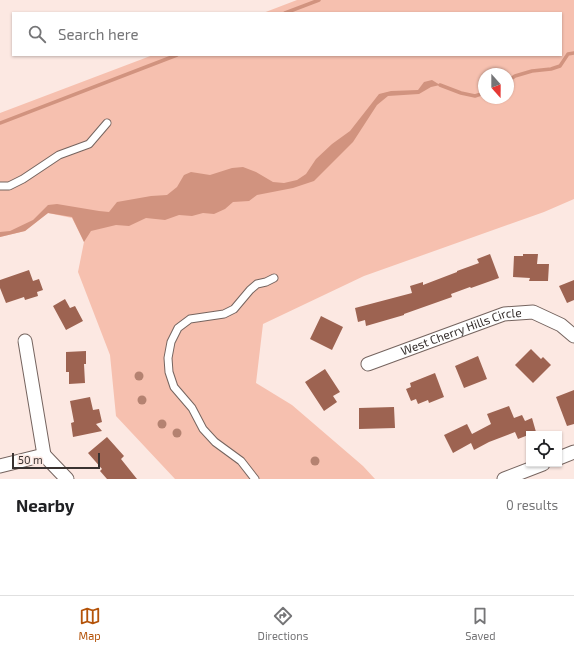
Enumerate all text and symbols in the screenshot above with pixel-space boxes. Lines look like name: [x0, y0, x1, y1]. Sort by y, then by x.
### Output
search box: [12, 12, 562, 56]
icon: search: [26, 23, 48, 45]
text: Search here: [58, 25, 139, 43]
north arrow: [478, 68, 514, 104]
street label: West Cherry Hills Circle: [399, 305, 522, 357]
map controls: [526, 431, 562, 467]
button: locate: [526, 431, 562, 467]
scale bar: [12, 451, 100, 470]
text: 50 m: [18, 453, 43, 466]
text: Nearby: [16, 495, 74, 515]
text: 0 results: [506, 497, 558, 513]
tab: Map: [79, 605, 101, 642]
tab: Directions: [258, 605, 308, 642]
tab: Saved: [465, 605, 496, 642]

